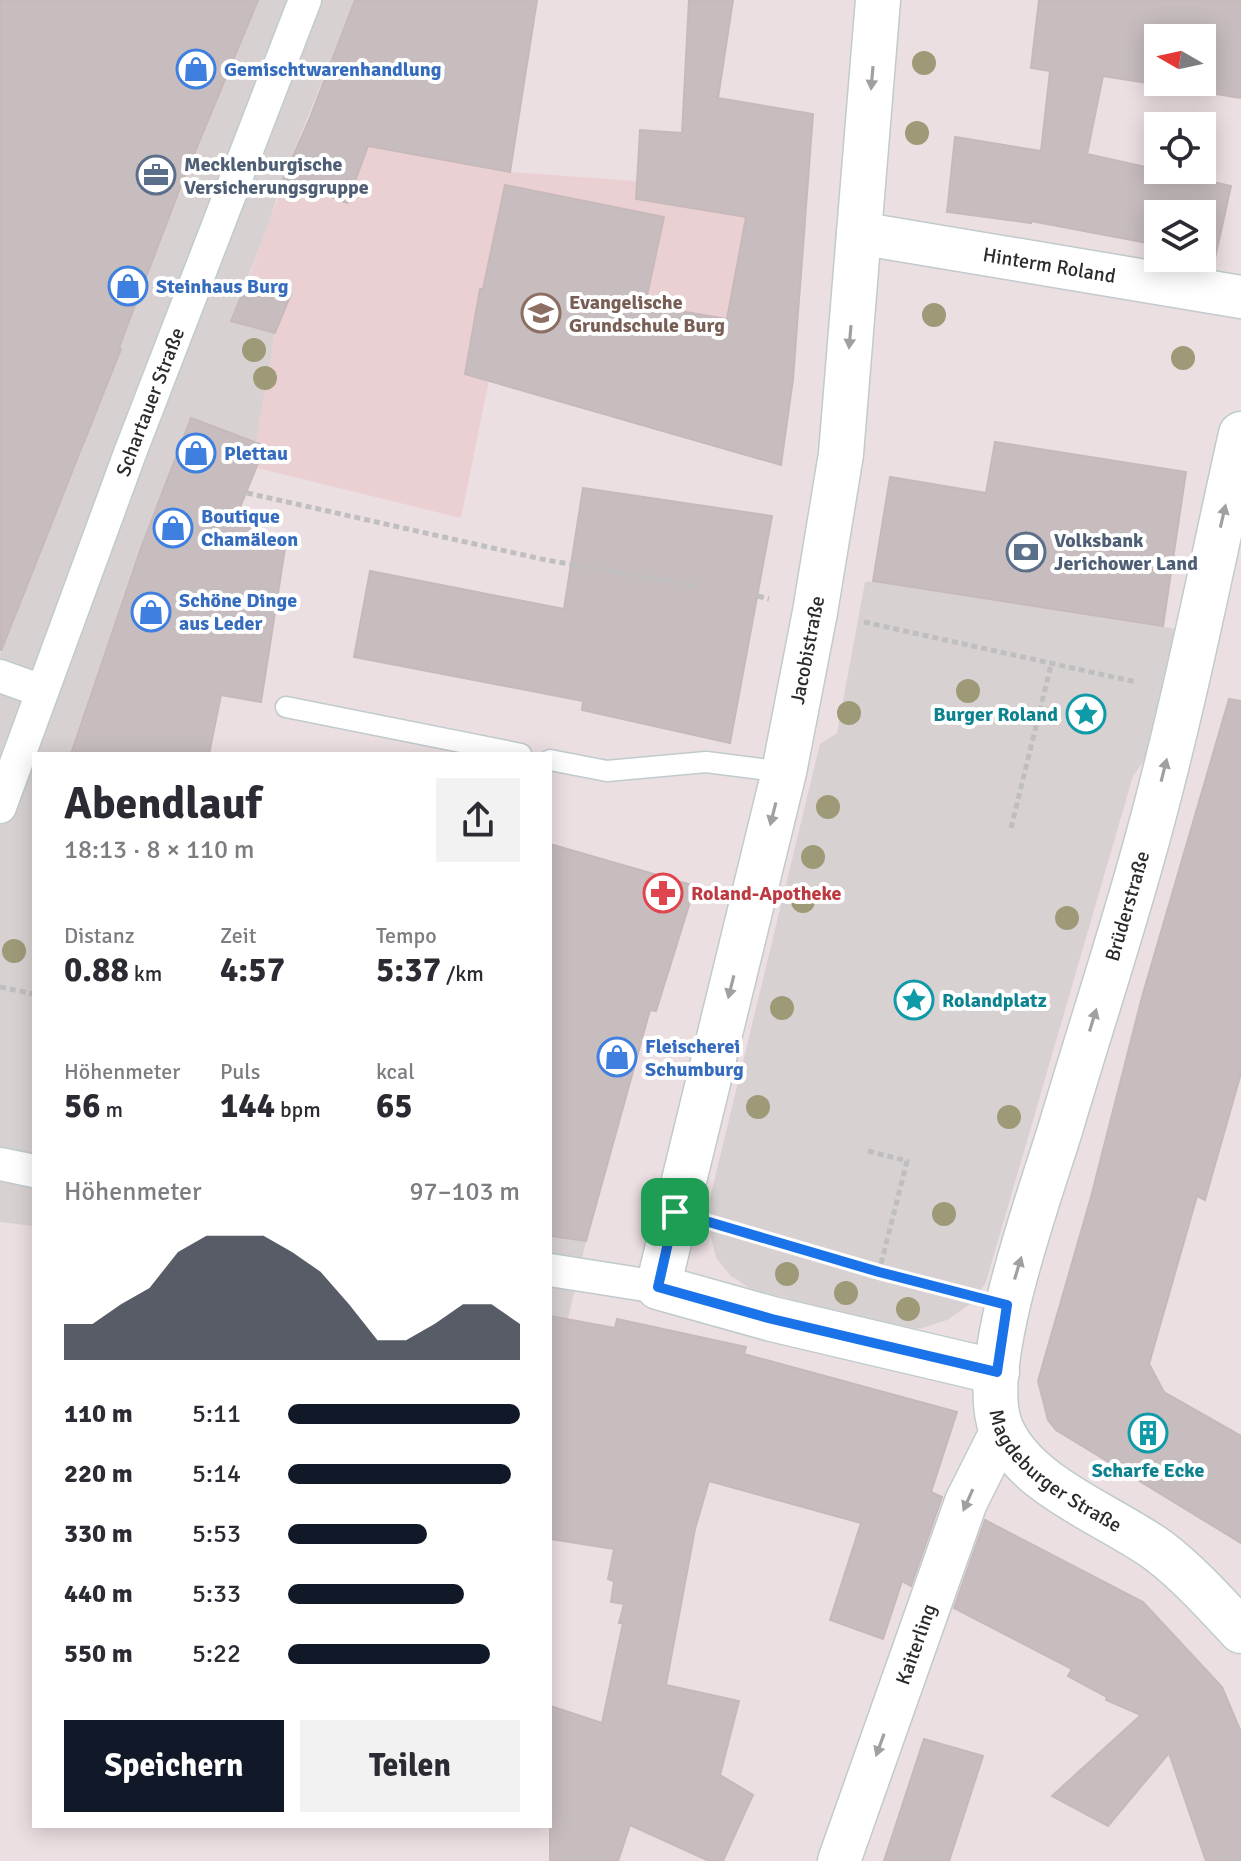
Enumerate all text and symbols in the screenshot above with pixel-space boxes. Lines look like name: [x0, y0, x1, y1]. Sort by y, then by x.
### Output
north arrow: [1144, 24, 1216, 96]
map controls: [1144, 24, 1216, 272]
shop icon: Gemischtwarenhandlung: [175, 48, 217, 90]
place label: Gemischtwarenhandlung: [224, 57, 442, 82]
one-way arrow: [865, 66, 878, 91]
button: locate: [1144, 112, 1216, 184]
place label: Mecklenburgische Versicherungsgruppe: [184, 152, 369, 200]
office icon: Mecklenburgische Versicherungsgruppe: [135, 154, 177, 196]
button: layers: [1144, 200, 1216, 272]
street label: Hinterm Roland: [981, 242, 1117, 289]
shop icon: Steinhaus Burg: [107, 265, 149, 307]
place label: Steinhaus Burg: [156, 274, 289, 299]
place label: Evangelische Grundschule Burg: [569, 290, 725, 338]
school or university icon: Evangelische Grundschule Burg: [520, 292, 562, 334]
street label: Schartauer Straße: [111, 324, 190, 480]
one-way arrow: [843, 325, 856, 350]
shop icon: Plettau: [175, 432, 217, 474]
place label: Plettau: [224, 441, 288, 466]
place label: Boutique Chamäleon: [201, 504, 298, 552]
one-way arrow: [1217, 504, 1230, 529]
shop icon: Boutique Chamäleon: [152, 507, 194, 549]
place label: Volksbank Jerichower Land: [1054, 528, 1198, 576]
bank icon: Volksbank Jerichower Land: [1005, 531, 1047, 573]
place label: Schöne Dinge aus Leder: [179, 588, 297, 636]
shop icon: Schöne Dinge aus Leder: [130, 591, 172, 633]
street label: Jacobistraße: [785, 594, 830, 706]
place icon: Burger Roland: [1065, 693, 1107, 735]
place label: Burger Roland: [933, 702, 1058, 727]
one-way arrow: [1159, 757, 1171, 782]
text: Abendlauf: [64, 777, 262, 831]
button: share: [436, 778, 520, 862]
one-way arrow: [767, 802, 779, 827]
text: 18:13 · 8 × 110 m: [64, 834, 255, 866]
street label: Brüderstraße: [1100, 848, 1155, 964]
pharmacy icon: Roland-Apotheke: [642, 872, 684, 914]
place label: Roland-Apotheke: [691, 881, 842, 906]
text: Distanz: [64, 922, 135, 949]
text: Zeit: [220, 922, 256, 949]
text: Tempo: [376, 922, 437, 949]
text: 0.88: [64, 949, 129, 991]
text: 4:57: [220, 949, 285, 991]
text: 5:37: [376, 949, 441, 991]
text: km: [129, 960, 162, 987]
text: /km: [441, 960, 484, 987]
one-way arrow: [724, 975, 736, 1000]
place icon: Rolandplatz: [893, 979, 935, 1021]
place label: Rolandplatz: [942, 988, 1047, 1013]
one-way arrow: [1087, 1007, 1100, 1031]
place label: Fleischerei Schumburg: [645, 1034, 744, 1082]
shop icon: Fleischerei Schumburg: [596, 1036, 638, 1078]
text: Höhenmeter: [64, 1058, 180, 1085]
text: Puls: [220, 1058, 260, 1085]
text: kcal: [376, 1058, 415, 1085]
text: 56: [64, 1085, 101, 1127]
text: 144: [220, 1085, 275, 1127]
text: 65: [376, 1085, 413, 1127]
text: m: [101, 1096, 123, 1123]
text: bpm: [275, 1096, 321, 1123]
text: Höhenmeter: [64, 1176, 202, 1208]
text: 97–103 m: [410, 1176, 520, 1208]
pin: [641, 1178, 709, 1246]
icon: arrive: [653, 1190, 697, 1234]
one-way arrow: [1012, 1256, 1025, 1280]
text: 110 m: [64, 1398, 133, 1430]
text: 5:11: [192, 1398, 241, 1430]
street label: Magdeburger Straße: [983, 1407, 1126, 1538]
building icon: Scharfe Ecke: [1127, 1412, 1169, 1454]
text: 220 m: [64, 1458, 133, 1490]
text: 5:14: [192, 1458, 241, 1490]
place label: Scharfe Ecke: [1092, 1458, 1204, 1483]
one-way arrow: [962, 1489, 975, 1512]
text: 330 m: [64, 1518, 133, 1550]
text: 5:53: [192, 1518, 241, 1550]
text: 440 m: [64, 1578, 133, 1610]
text: 5:33: [192, 1578, 241, 1610]
street label: Kaiterling: [890, 1600, 942, 1688]
text: 550 m: [64, 1638, 133, 1670]
text: 5:22: [192, 1638, 241, 1670]
button: Speichern: [64, 1720, 284, 1812]
button: Teilen: [300, 1720, 520, 1812]
one-way arrow: [874, 1733, 886, 1757]

